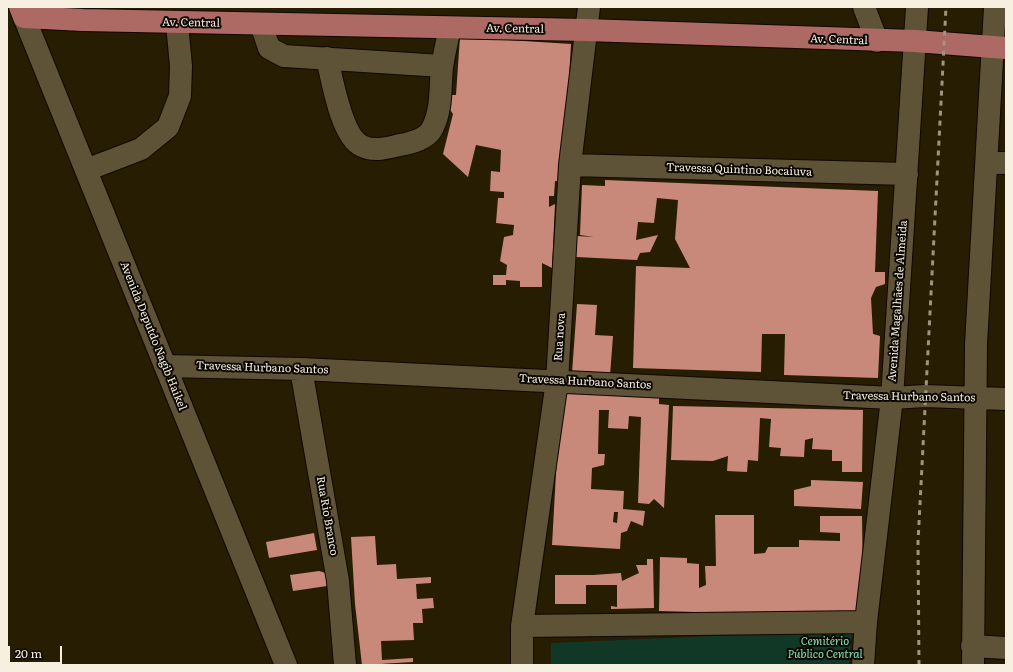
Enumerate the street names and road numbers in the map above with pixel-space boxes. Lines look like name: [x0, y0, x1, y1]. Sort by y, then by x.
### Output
street label: Av. Central: [162, 16, 220, 30]
street label: Av. Central: [486, 22, 544, 36]
street label: Av. Central: [810, 32, 868, 48]
street label: Travessa Quintino Bocaiuva: [666, 161, 812, 179]
street label: Avenida Magalhães de Almeida: [886, 220, 910, 382]
street label: Avenida Deputdo Nagib Haikel: [117, 260, 189, 412]
street label: Rua nova: [552, 312, 568, 362]
street label: Travessa Hurbano Santos: [196, 359, 328, 377]
street label: Travessa Hurbano Santos: [518, 372, 652, 392]
street label: Travessa Hurbano Santos: [843, 389, 975, 405]
street label: Rua Rio Branco: [314, 475, 340, 557]

